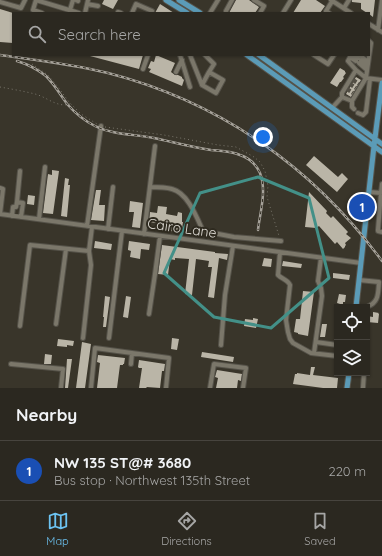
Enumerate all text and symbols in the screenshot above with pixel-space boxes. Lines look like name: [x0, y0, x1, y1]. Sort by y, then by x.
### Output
search box: [12, 12, 370, 56]
icon: search: [26, 23, 48, 45]
text: Search here: [58, 25, 141, 44]
your location: [253, 127, 273, 147]
pin: 1: [349, 192, 375, 222]
street label: Cairo Lane: [146, 214, 218, 242]
map controls: [334, 304, 370, 376]
button: locate: [334, 304, 370, 340]
button: layers: [334, 340, 370, 376]
text: Nearby: [16, 404, 77, 425]
text: NW 135 ST@# 3680: [54, 453, 191, 472]
text: 1: [26, 463, 32, 479]
text: 220 m: [328, 463, 366, 479]
text: Bus stop · Northwest 135th Street: [54, 472, 250, 488]
tab: Map: [46, 510, 69, 548]
tab: Directions: [161, 510, 212, 548]
tab: Saved: [304, 510, 336, 548]

